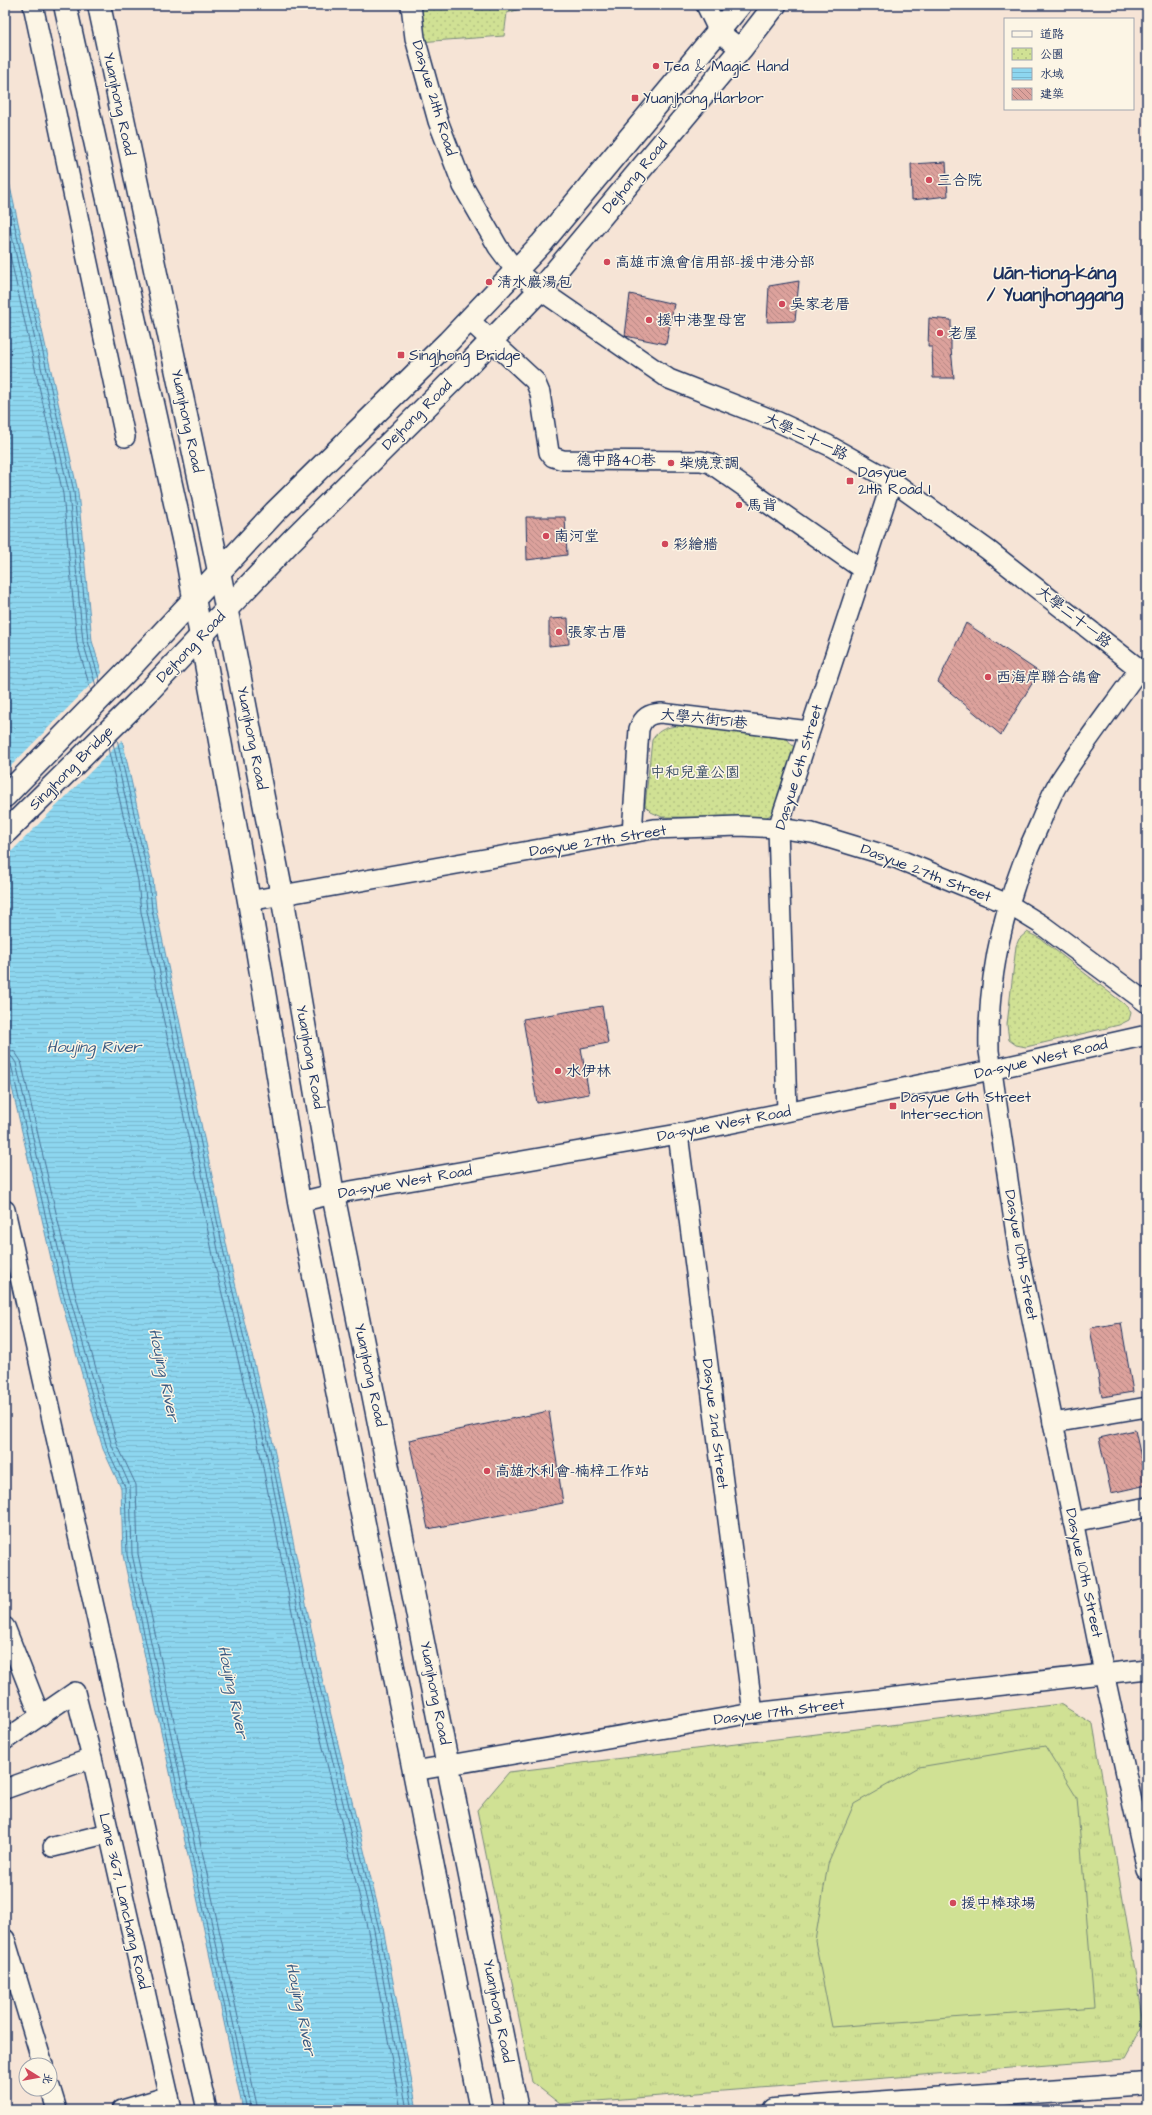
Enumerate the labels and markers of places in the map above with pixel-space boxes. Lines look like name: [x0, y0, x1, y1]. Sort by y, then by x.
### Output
place label: Tea & Magic Hand: [664, 56, 789, 78]
marker: Tea & Magic Hand: [651, 61, 661, 71]
place label: Yuanjhong Harbor: [643, 88, 764, 110]
marker: Yuanjhong Harbor: [630, 93, 640, 103]
place label: 三合院: [937, 170, 982, 191]
marker: 三合院: [924, 175, 934, 185]
place label: 高雄市漁會信用部-援中港分部: [615, 252, 815, 273]
marker: 高雄市漁會信用部-援中港分部: [602, 257, 612, 267]
place label: 清水巖湯包: [497, 272, 572, 293]
marker: 清水巖湯包: [484, 277, 494, 287]
place label: 吳家老厝: [790, 294, 850, 315]
marker: 吳家老厝: [777, 299, 787, 309]
place label: 援中港聖母宮: [657, 310, 747, 331]
marker: 援中港聖母宮: [644, 315, 654, 325]
place label: 老屋: [948, 323, 978, 344]
marker: 老屋: [935, 328, 945, 338]
place label: Singjhong Bridge: [409, 345, 521, 367]
marker: Singjhong Bridge: [396, 350, 406, 360]
place label: 柴燒烹調: [679, 453, 739, 474]
marker: 柴燒烹調: [666, 458, 676, 468]
place label: Dasyue 21th Road I: [858, 462, 931, 500]
marker: Dasyue 21th Road I: [845, 476, 855, 486]
place label: 馬背: [747, 495, 777, 516]
marker: 馬背: [734, 500, 744, 510]
place label: 南河堂: [554, 526, 599, 547]
marker: 南河堂: [541, 531, 551, 541]
place label: 彩繪牆: [673, 534, 718, 555]
marker: 彩繪牆: [660, 539, 670, 549]
place label: 張家古厝: [567, 622, 627, 643]
marker: 張家古厝: [554, 627, 564, 637]
place label: 西海岸聯合鴿會: [996, 667, 1101, 688]
marker: 西海岸聯合鴿會: [983, 672, 993, 682]
place label: 水伊林: [566, 1061, 611, 1082]
marker: 水伊林: [553, 1066, 563, 1076]
place label: Dasyue 6th Street Intersection: [901, 1087, 1031, 1125]
marker: Dasyue 6th Street Intersection: [888, 1101, 898, 1111]
place label: 高雄水利會-楠梓工作站: [495, 1461, 650, 1482]
marker: 高雄水利會-楠梓工作站: [482, 1466, 492, 1476]
place label: 援中棒球場: [961, 1893, 1036, 1914]
marker: 援中棒球場: [948, 1898, 958, 1908]

